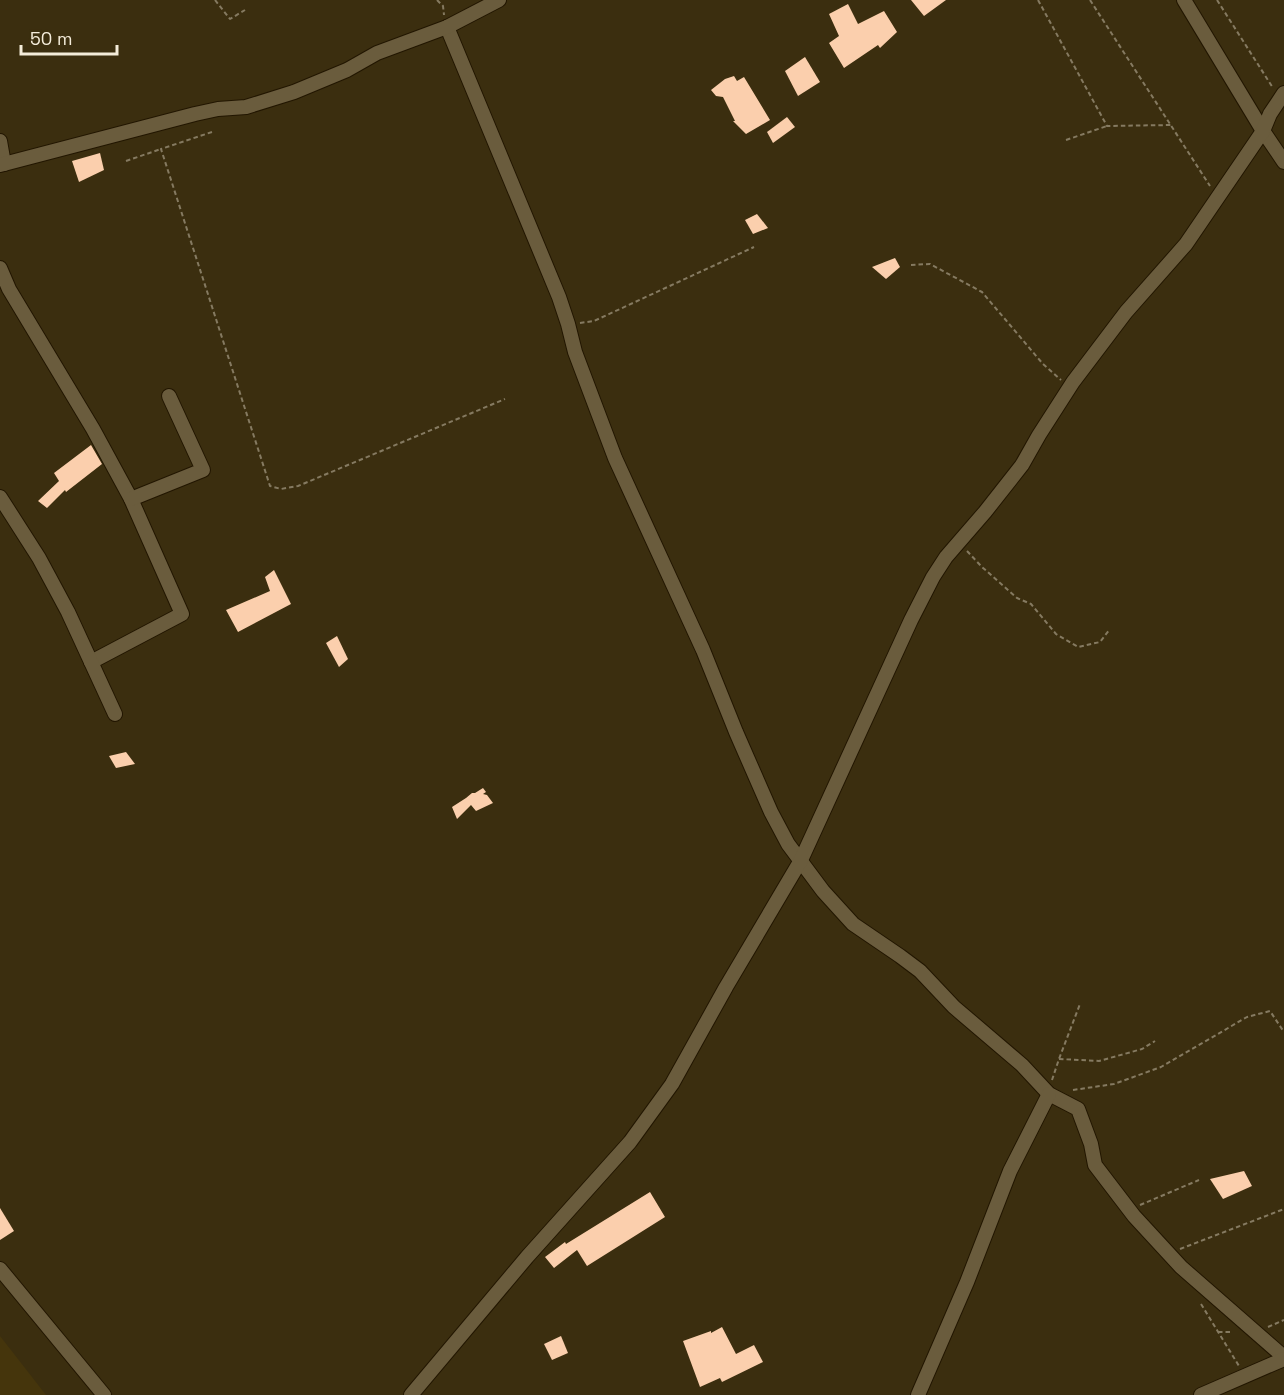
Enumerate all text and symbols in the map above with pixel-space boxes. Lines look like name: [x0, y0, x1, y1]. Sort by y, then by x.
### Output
scale bar: [21, 18, 117, 56]
text: 50 m: [30, 27, 72, 50]

